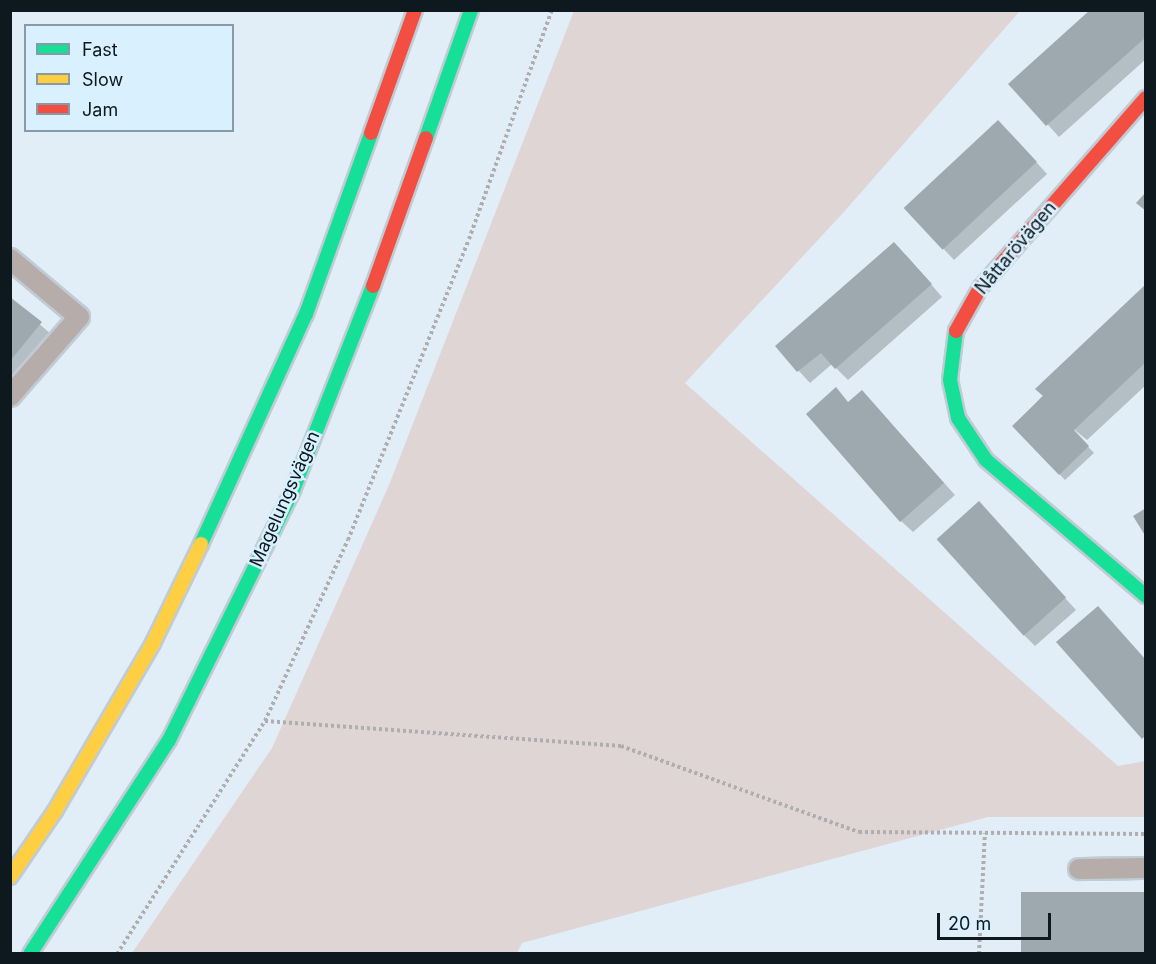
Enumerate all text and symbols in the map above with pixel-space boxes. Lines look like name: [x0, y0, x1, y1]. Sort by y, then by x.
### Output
legend: [24, 24, 234, 132]
text: Fast: [82, 39, 118, 60]
text: Slow: [82, 69, 123, 90]
text: Jam: [82, 99, 118, 120]
street label: Nåttarövägen: [971, 197, 1061, 299]
street label: Magelungsvägen: [245, 428, 325, 570]
scale bar: [940, 901, 1054, 939]
text: 20 m: [948, 913, 991, 934]

